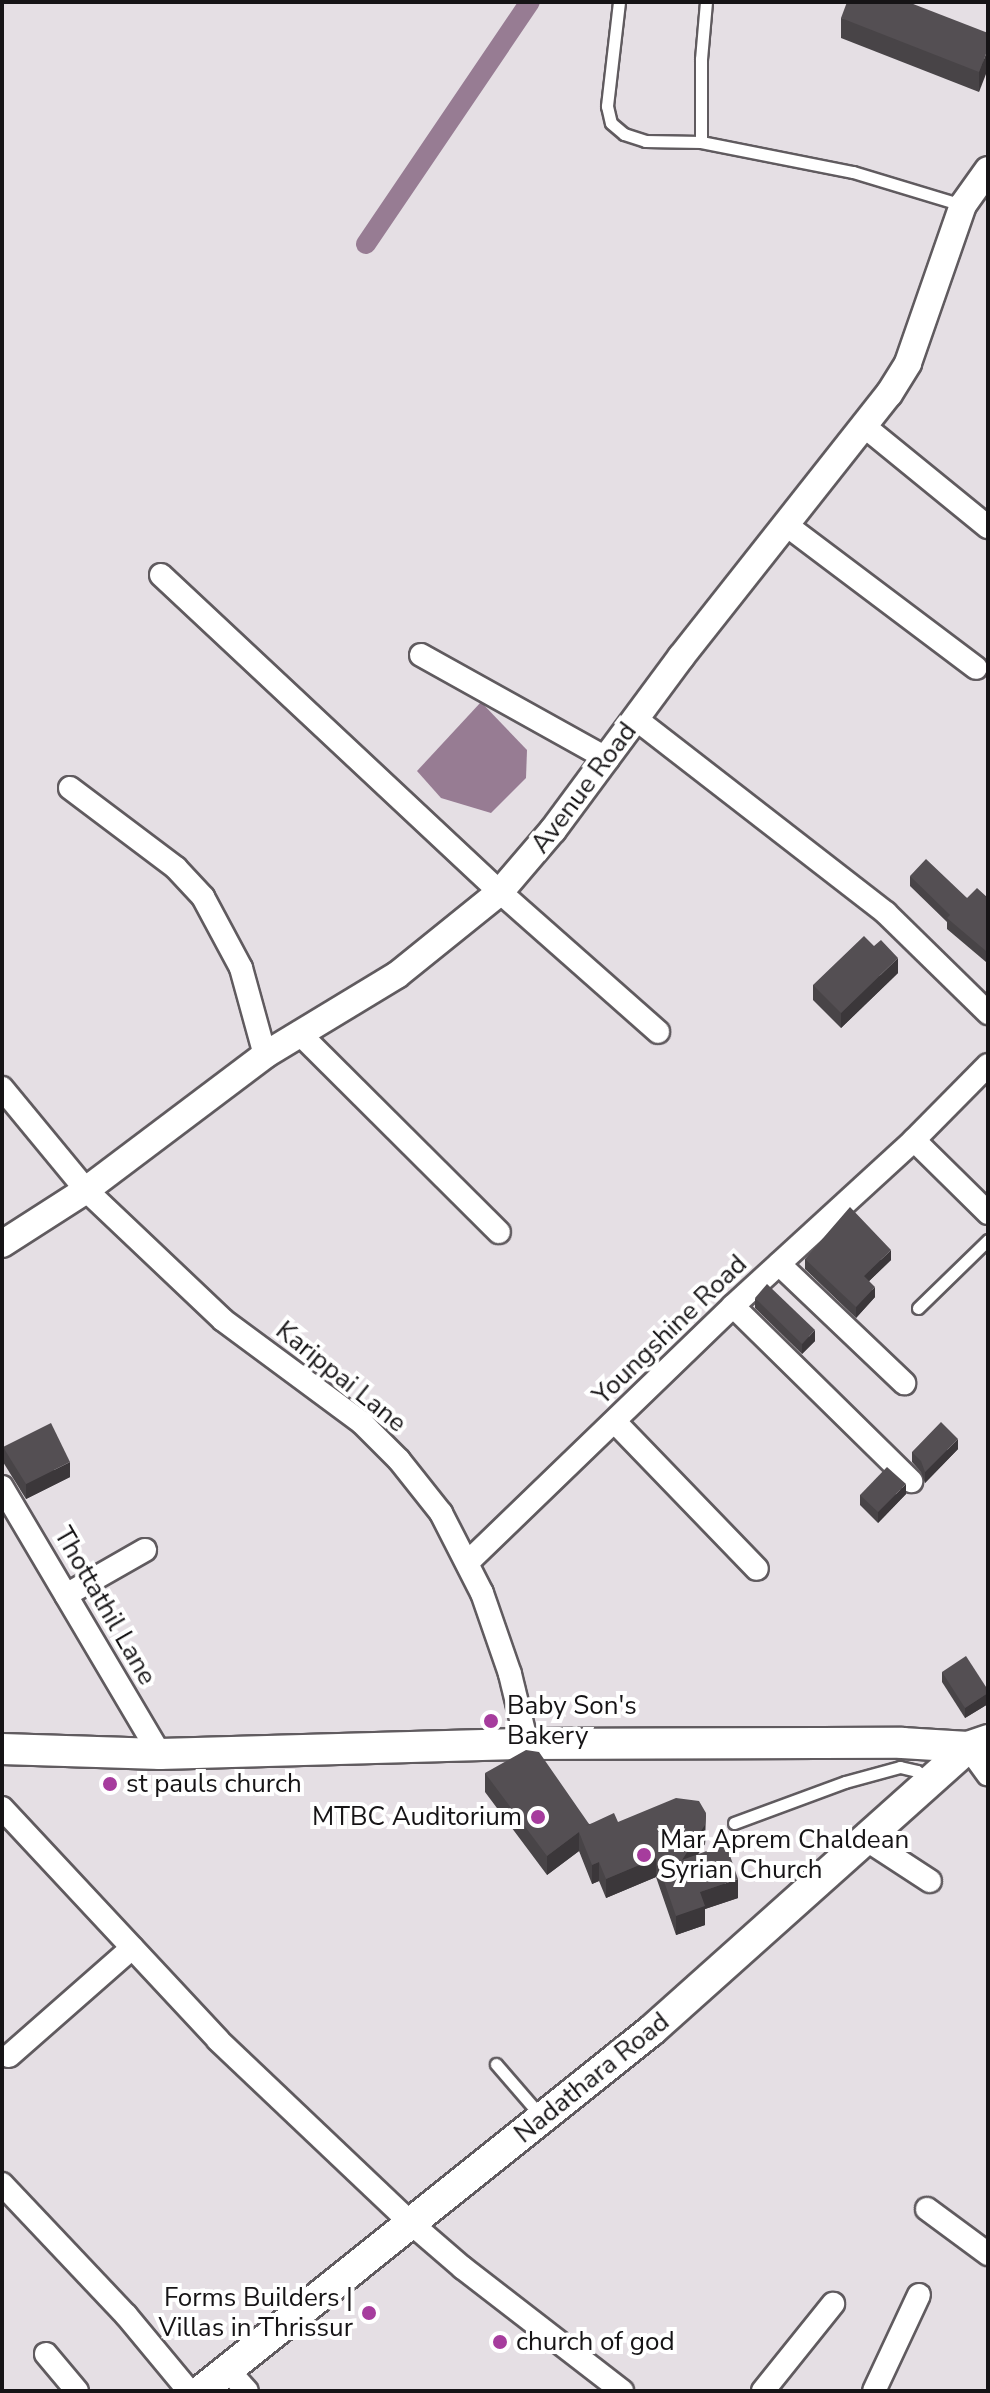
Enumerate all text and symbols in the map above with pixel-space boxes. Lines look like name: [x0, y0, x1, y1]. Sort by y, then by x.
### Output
street label: Avenue Road: [525, 716, 643, 860]
street label: Youngshine Road: [587, 1249, 753, 1411]
street label: Karippai Lane: [270, 1315, 412, 1439]
street label: Thottathil Lane: [47, 1521, 163, 1691]
place label: Baby Son's Bakery: [507, 1690, 637, 1752]
marker: Baby Son's Bakery: [482, 1712, 500, 1730]
place label: st pauls church: [126, 1768, 302, 1800]
marker: st pauls church: [101, 1775, 119, 1793]
place label: MTBC Auditorium: [312, 1801, 522, 1833]
marker: MTBC Auditorium: [529, 1808, 547, 1826]
place label: Mar Aprem Chaldean Syrian Church: [660, 1824, 909, 1886]
marker: Mar Aprem Chaldean Syrian Church: [635, 1846, 653, 1864]
street label: Nadathara Road: [508, 2006, 676, 2150]
place label: Forms Builders | Villas in Thrissur: [159, 2282, 353, 2344]
marker: Forms Builders | Villas in Thrissur: [360, 2304, 378, 2322]
place label: church of god: [516, 2326, 675, 2358]
marker: church of god: [491, 2333, 509, 2351]

